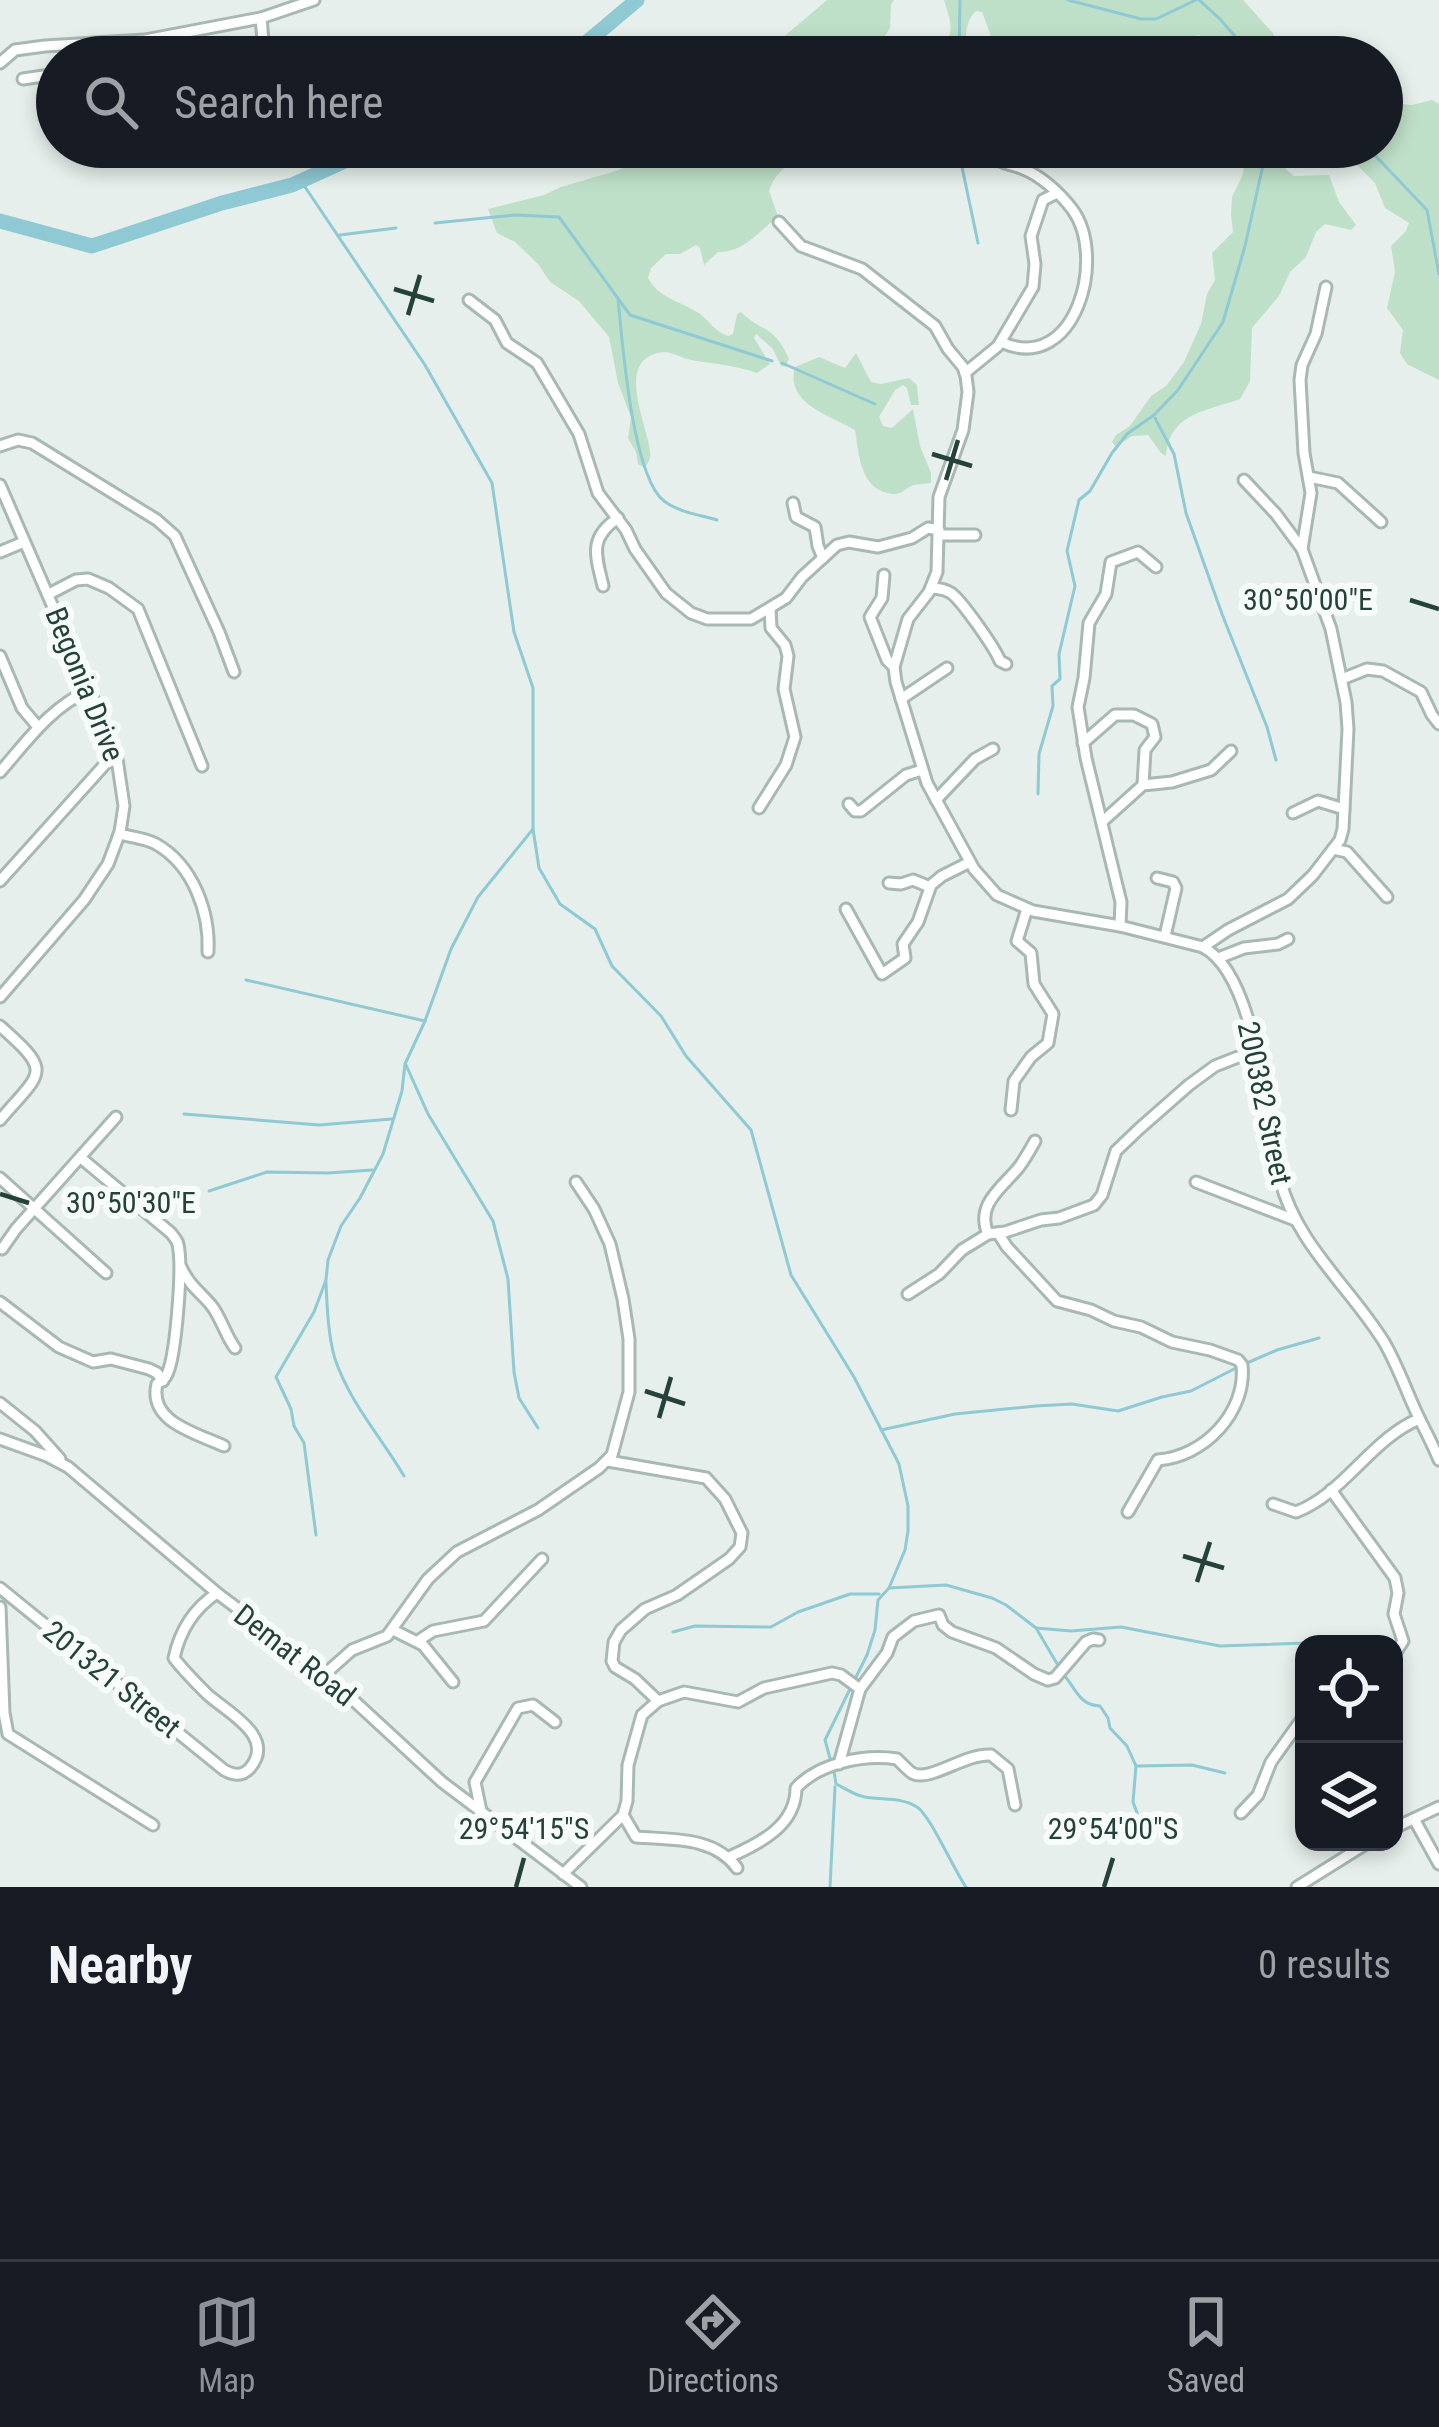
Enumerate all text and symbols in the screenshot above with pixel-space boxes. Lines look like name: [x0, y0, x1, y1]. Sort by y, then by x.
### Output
search box: [36, 36, 1403, 168]
icon: search: [78, 69, 144, 135]
text: Search here: [174, 76, 383, 129]
text: 30°50'00"E: [1243, 582, 1373, 617]
street label: Begonia Drive: [38, 602, 132, 766]
street label: 200382 Street: [1231, 1018, 1299, 1188]
text: 30°50'30"E: [66, 1185, 196, 1220]
street label: Demat Road: [227, 1597, 363, 1713]
street label: 201321 Street: [36, 1613, 188, 1745]
map controls: [1295, 1635, 1403, 1851]
button: locate: [1295, 1635, 1403, 1743]
button: layers: [1295, 1743, 1403, 1851]
text: 29°54'15"S: [459, 1811, 589, 1846]
text: 29°54'00"S: [1048, 1811, 1178, 1846]
text: Nearby: [48, 1936, 192, 1995]
text: 0 results: [1258, 1942, 1391, 1988]
tab: Map: [194, 2289, 260, 2400]
tab: Directions: [647, 2289, 779, 2400]
tab: Saved: [1167, 2289, 1245, 2400]

